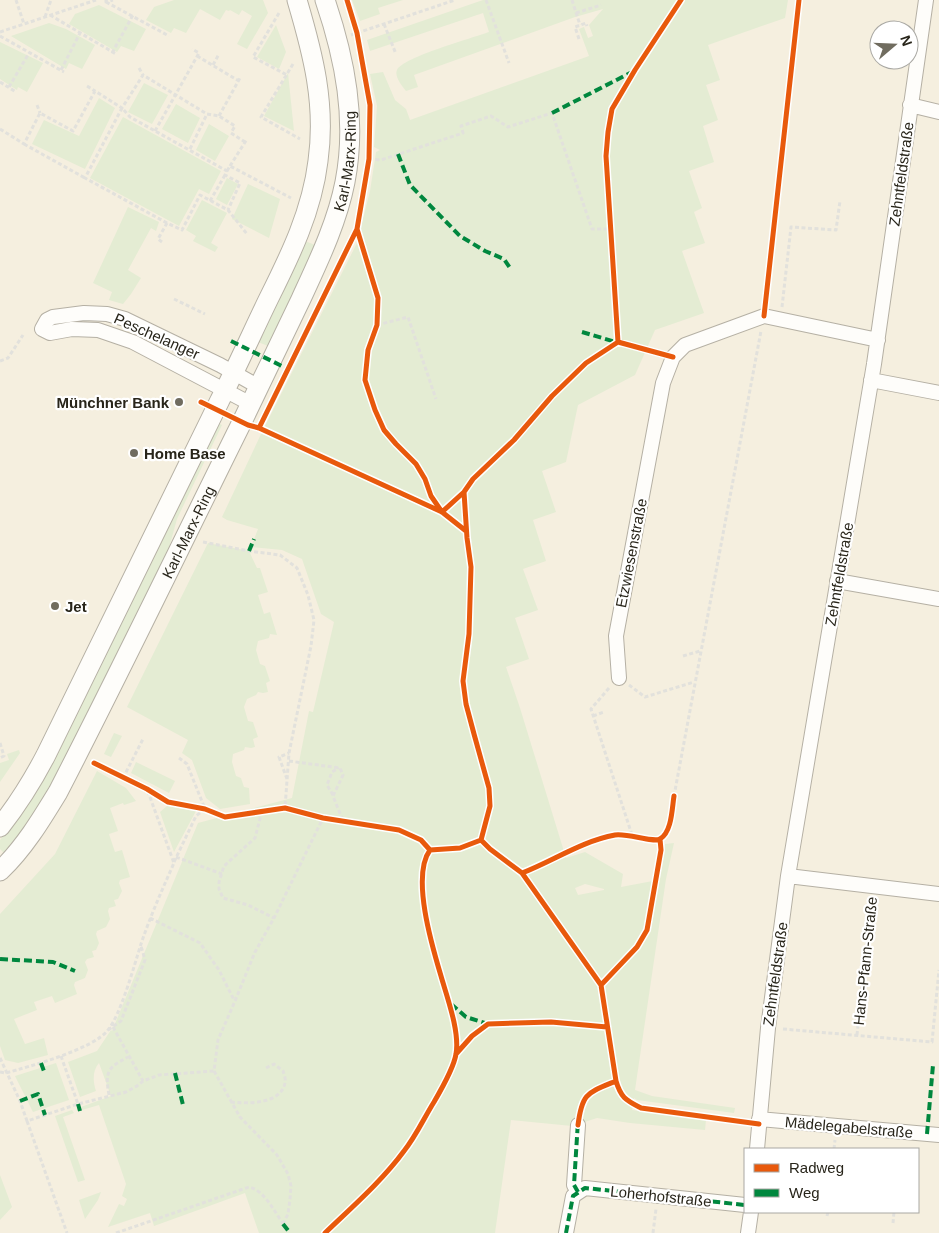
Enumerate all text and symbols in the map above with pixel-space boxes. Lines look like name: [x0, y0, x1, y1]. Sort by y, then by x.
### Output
north arrow: [869, 20, 919, 70]
text: N: [897, 33, 916, 48]
street label: Karl-Marx-Ring: [330, 111, 358, 213]
street label: Zehntfeldstraße: [885, 121, 917, 227]
street label: Peschelanger: [112, 310, 202, 362]
place label: Münchner Bank: [56, 394, 170, 411]
marker: Münchner Bank: [173, 396, 185, 408]
place label: Home Base: [144, 445, 226, 462]
marker: Home Base: [128, 447, 140, 459]
street label: Karl-Marx-Ring: [158, 483, 218, 581]
street label: Etzwiesenstraße: [612, 497, 650, 609]
street label: Zehntfeldstraße: [822, 521, 856, 627]
place label: Jet: [65, 598, 87, 615]
marker: Jet: [49, 600, 61, 612]
street label: Hans-Pfann-Straße: [850, 896, 880, 1026]
street label: Zehntfeldstraße: [759, 921, 791, 1027]
street label: Mädelegabelstraße: [784, 1113, 914, 1141]
legend: [744, 1148, 919, 1213]
text: Radweg: [789, 1159, 844, 1176]
street label: Loherhofstraße: [610, 1182, 712, 1210]
text: Weg: [789, 1184, 820, 1201]

